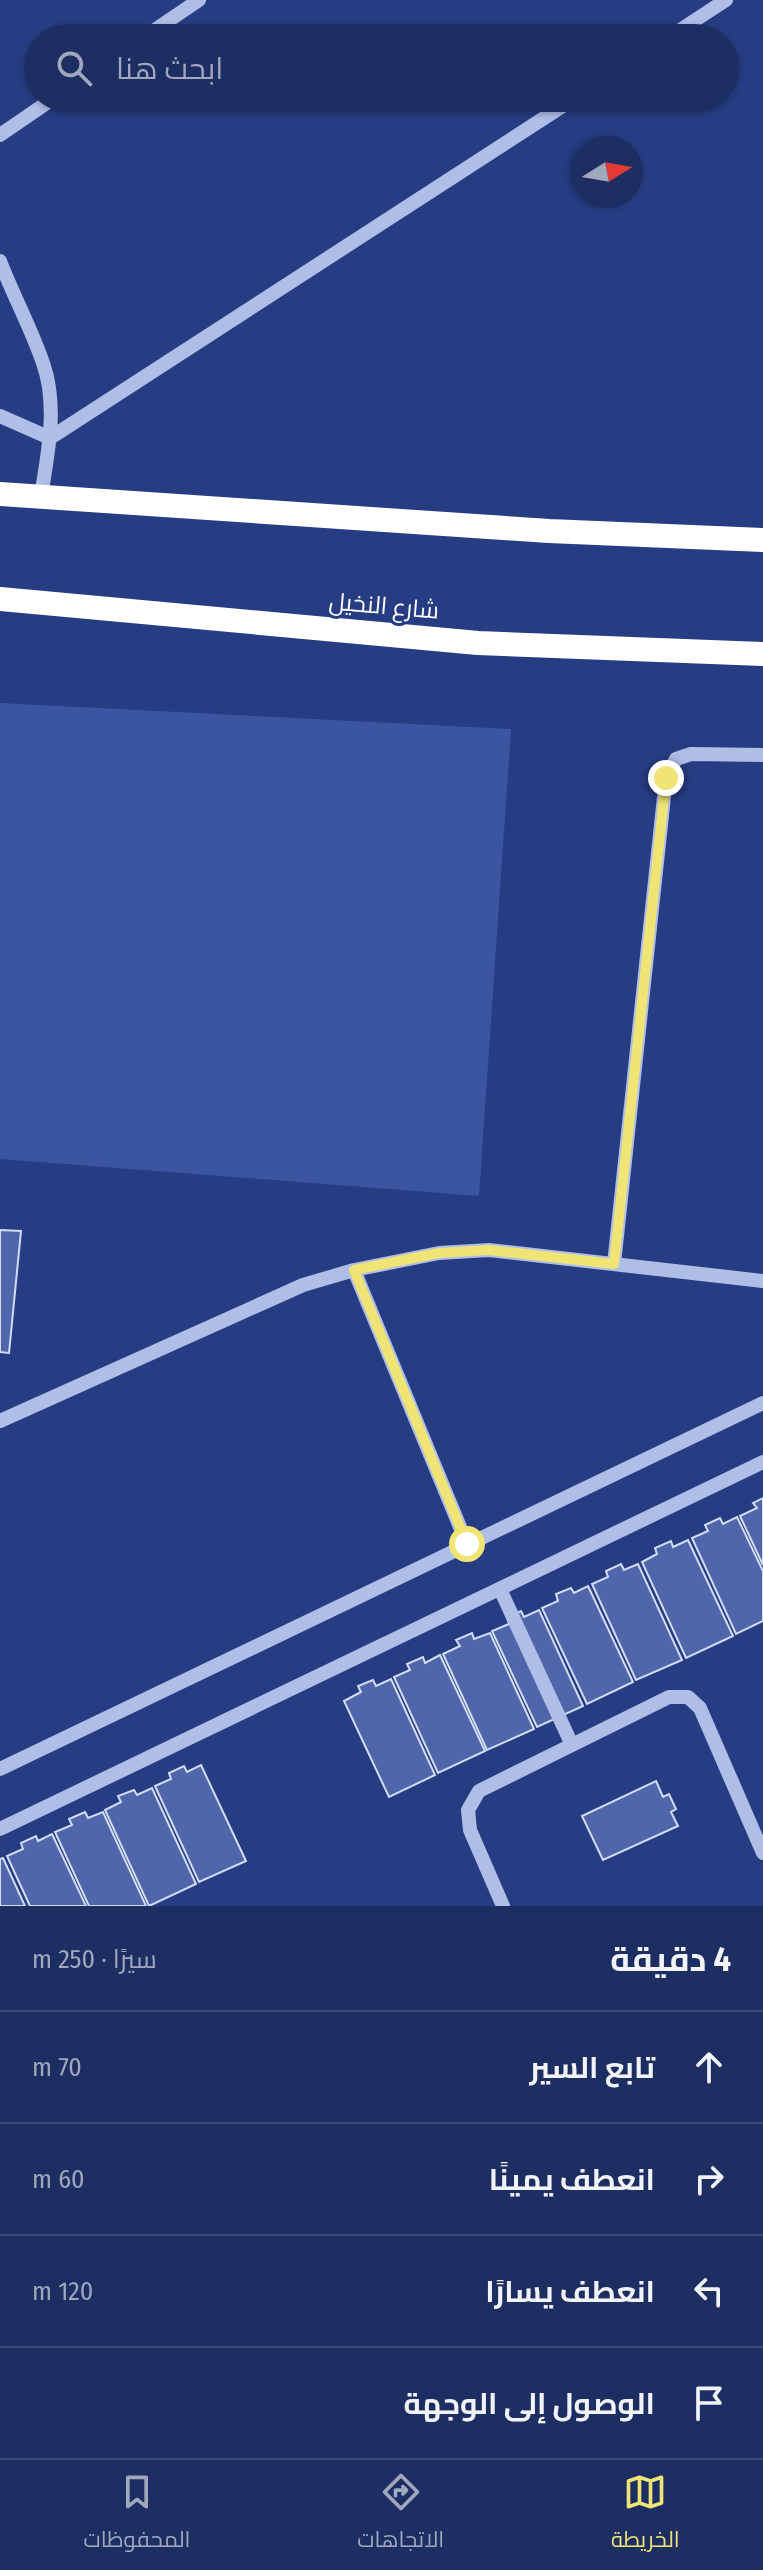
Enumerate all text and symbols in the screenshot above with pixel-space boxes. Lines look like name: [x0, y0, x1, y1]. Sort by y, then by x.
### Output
search box: [24, 24, 739, 112]
icon: search: [52, 46, 96, 90]
text: ابحث هنا: [116, 51, 223, 87]
north arrow: [571, 136, 643, 208]
street label: شارع النخيل: [328, 587, 440, 627]
route end: [648, 760, 684, 796]
route start: [449, 1526, 485, 1562]
text: 4 دقيقة: [610, 1939, 731, 1980]
text: سيرًا · 250 m: [32, 1944, 157, 1975]
icon: ahead: [687, 2045, 731, 2089]
text: تابع السير: [529, 2050, 655, 2086]
text: 70 m: [32, 2052, 82, 2083]
icon: right: [687, 2157, 731, 2201]
text: انعطف يمينًا: [489, 2162, 655, 2198]
text: 60 m: [32, 2164, 85, 2195]
icon: left: [687, 2269, 731, 2313]
text: انعطف يسارًا: [485, 2274, 655, 2310]
text: 120 m: [32, 2276, 93, 2307]
icon: arrive: [687, 2381, 731, 2425]
text: الوصول إلى الوجهة: [404, 2386, 655, 2422]
tab: المحفوظات: [83, 2470, 190, 2560]
tab: الاتجاهات: [357, 2470, 444, 2560]
tab: الخريطة: [611, 2470, 680, 2560]

